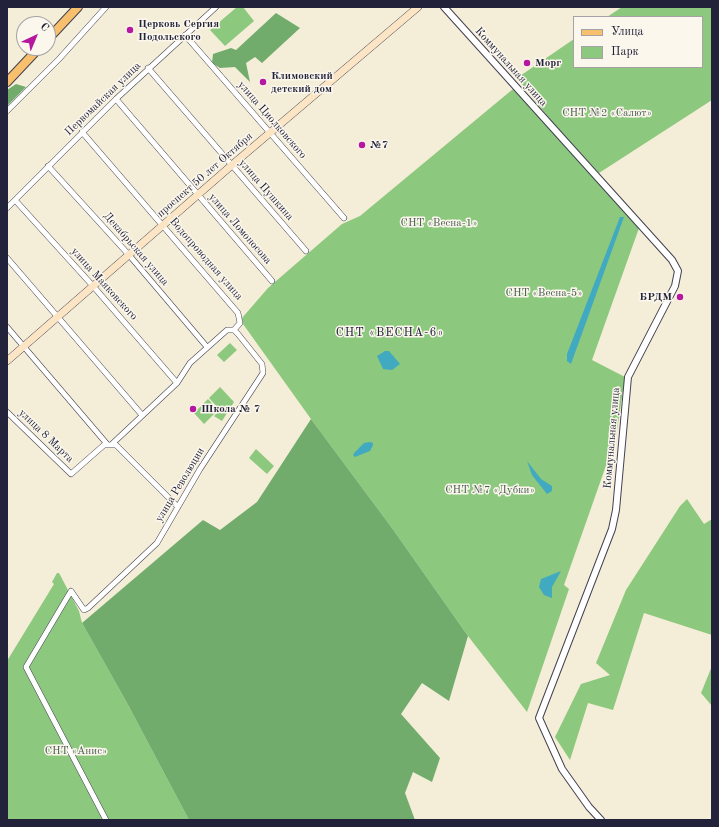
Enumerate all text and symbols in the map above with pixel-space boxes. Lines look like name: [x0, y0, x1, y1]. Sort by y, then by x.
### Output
north arrow: [16, 16, 56, 56]
legend: [573, 16, 703, 68]
place label: Церковь Сергия Подольского: [138, 17, 219, 43]
text: С: [38, 21, 50, 34]
marker: Церковь Сергия Подольского: [125, 25, 135, 35]
street label: Коммунальная улица: [472, 25, 550, 109]
text: Улица: [611, 26, 644, 38]
text: Парк: [611, 46, 639, 58]
place label: Морг: [535, 56, 561, 70]
marker: Морг: [522, 58, 532, 68]
street label: Первомайская улица: [62, 59, 144, 139]
place label: Климовский детский дом: [271, 69, 333, 95]
marker: Климовский детский дом: [258, 77, 268, 87]
street label: улица Циолковского: [235, 78, 309, 162]
park label: СНТ №2 «Салют»: [562, 106, 652, 120]
street label: проспект 50 лет Октября: [154, 130, 256, 220]
place label: №7: [370, 138, 388, 152]
marker: №7: [357, 140, 367, 150]
street label: улица Пушкина: [236, 157, 296, 223]
street label: улица Ломоносова: [206, 191, 274, 267]
street label: Декабрьская улица: [100, 210, 172, 288]
street label: Водопроводная улица: [167, 215, 245, 303]
park label: СНТ «Весна-1»: [401, 216, 477, 230]
street label: улица Маяковского: [68, 245, 140, 323]
park label: СНТ «Весна-5»: [506, 286, 582, 300]
place label: БРДМ: [639, 290, 672, 304]
marker: БРДМ: [675, 292, 685, 302]
district label: СНТ «ВЕСНА-6»: [336, 326, 444, 340]
street label: Коммунальная улица: [601, 387, 623, 489]
place label: Школа № 7: [201, 402, 260, 416]
marker: Школа № 7: [188, 404, 198, 414]
street label: улица 8 Марта: [16, 406, 76, 466]
street label: улица Революции: [153, 445, 207, 525]
park label: СНТ №7 «Дубки»: [445, 483, 535, 497]
park label: СНТ «Анис»: [45, 744, 107, 758]

